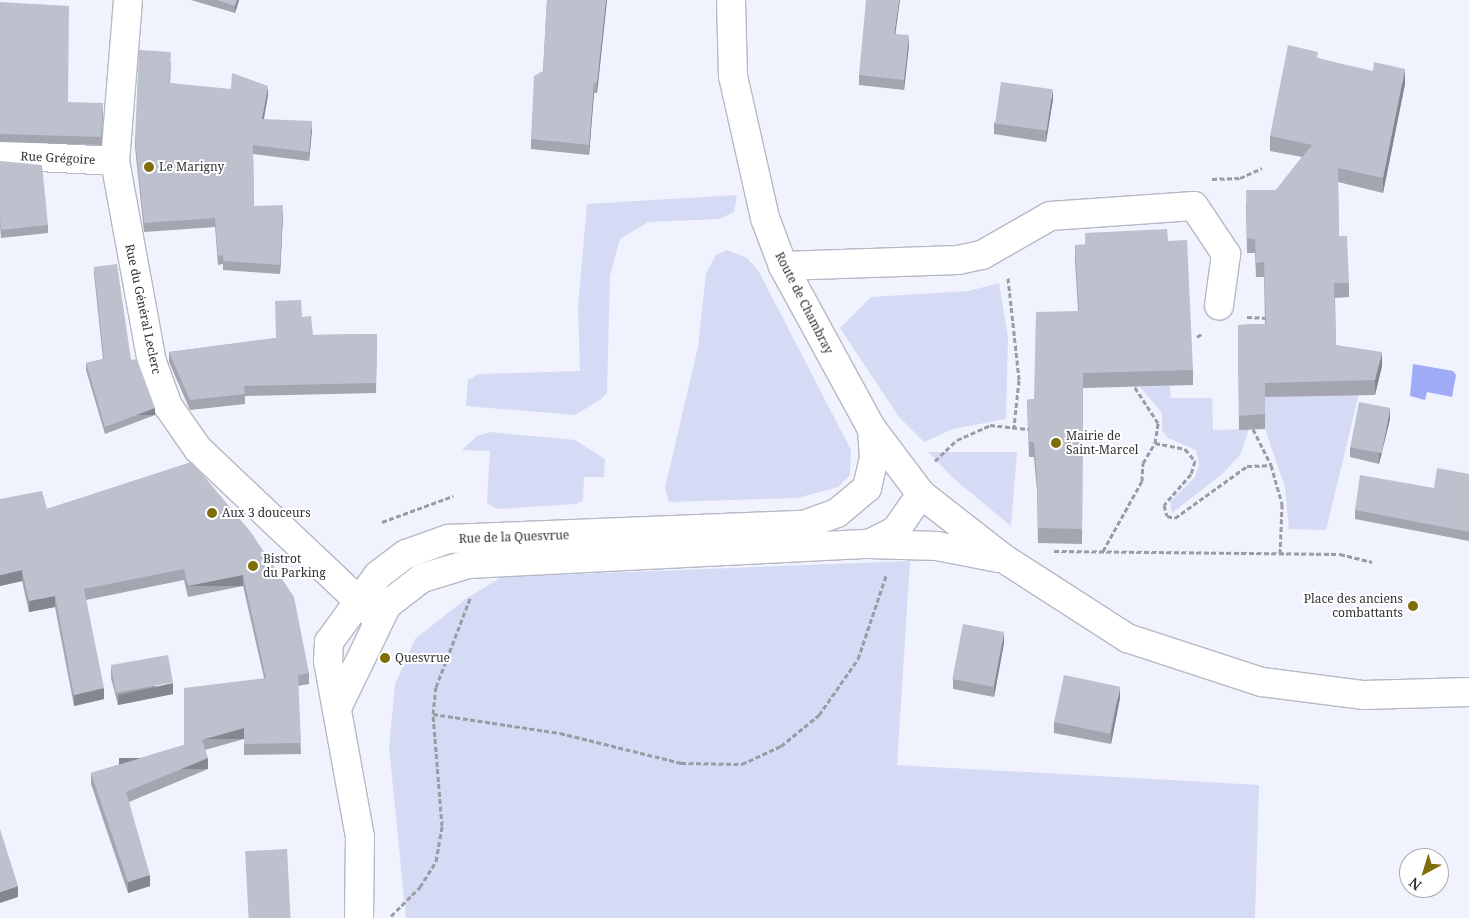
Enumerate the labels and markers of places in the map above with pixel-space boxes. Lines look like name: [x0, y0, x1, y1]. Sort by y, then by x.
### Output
place label: Le Marigny: [159, 160, 224, 174]
marker: Le Marigny: [143, 161, 155, 173]
place label: Mairie de Saint-Marcel: [1066, 429, 1139, 457]
marker: Mairie de Saint-Marcel: [1050, 437, 1062, 449]
place label: Aux 3 douceurs: [222, 506, 311, 520]
marker: Aux 3 douceurs: [206, 507, 218, 519]
place label: Bistrot du Parking: [263, 552, 326, 580]
marker: Bistrot du Parking: [247, 560, 259, 572]
place label: Place des anciens combattants: [1304, 592, 1403, 620]
marker: Place des anciens combattants: [1407, 600, 1419, 612]
place label: Quesvrue: [395, 651, 450, 665]
marker: Quesvrue: [379, 652, 391, 664]

